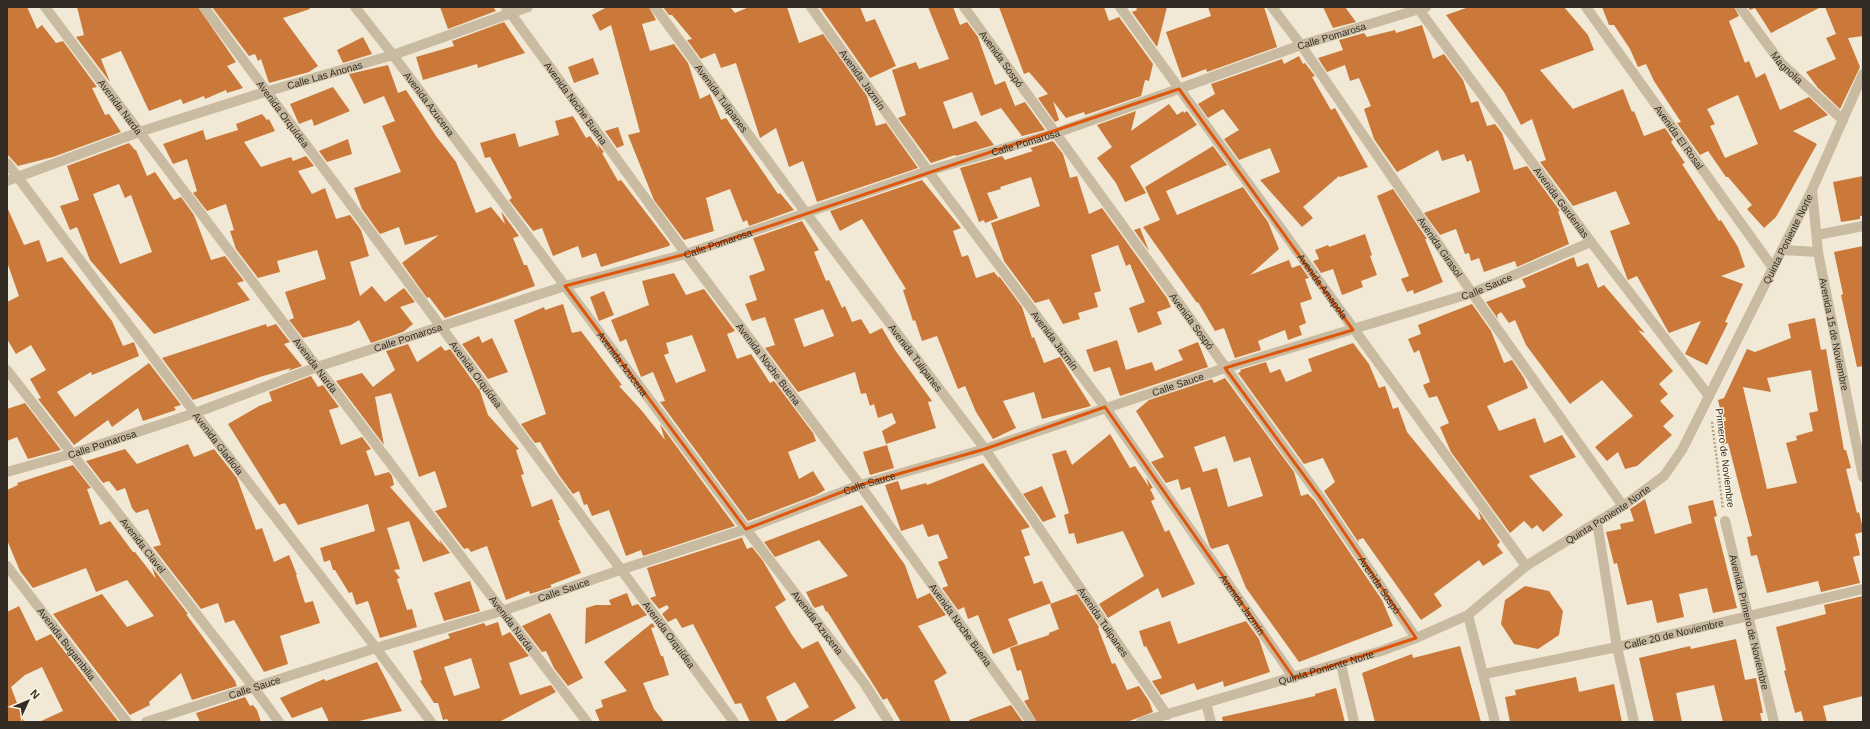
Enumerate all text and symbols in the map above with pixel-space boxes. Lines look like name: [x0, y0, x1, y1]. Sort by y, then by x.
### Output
street label: Calle Pomarosa: [1296, 20, 1368, 51]
street label: Avenida Sospó: [977, 28, 1026, 90]
street label: Avenida Jazmín: [838, 47, 888, 112]
street label: Magnolia: [1769, 49, 1806, 86]
street label: Calle Las Anonas: [286, 59, 364, 91]
street label: Avenida Noche Buena: [542, 60, 610, 147]
street label: Avenida Tulipanes: [693, 62, 750, 134]
street label: Avenida Azucena: [402, 70, 457, 138]
street label: Avenida Narda: [96, 77, 145, 137]
street label: Avenida Orquídea: [255, 78, 312, 150]
street label: Avenida El Rosal: [1653, 103, 1706, 171]
street label: Calle Pomarosa: [990, 126, 1062, 157]
street label: Avenida Gardenias: [1532, 165, 1591, 240]
street label: Quinta Poniente Norte: [1761, 192, 1815, 286]
street label: Avenida Girasol: [1416, 215, 1465, 279]
street label: Calle Pomarosa: [682, 226, 754, 260]
street label: Avenida Amapola: [1295, 251, 1350, 321]
street label: Calle Sauce: [1460, 271, 1514, 301]
street label: Avenida 15 de Noviembre: [1818, 277, 1851, 392]
street label: Avenida Sospó: [1168, 291, 1216, 352]
street label: Avenida Jazmín: [1029, 309, 1081, 372]
street label: Calle Pomarosa: [372, 321, 444, 354]
street label: Avenida Noche Buena: [734, 321, 803, 407]
street label: Avenida Tulipanes: [887, 322, 945, 394]
street label: Avenida Azucena: [595, 329, 651, 398]
street label: Avenida Narda: [291, 336, 340, 395]
street label: Avenida Orquídea: [448, 339, 505, 410]
street label: Calle Sauce: [1150, 370, 1205, 398]
street label: Primero de Noviembre: [1713, 408, 1737, 509]
street label: Avenida Gladiola: [191, 410, 246, 477]
street label: Calle Pomarosa: [66, 427, 138, 460]
street label: Calle Sauce: [842, 470, 897, 496]
street label: Quinta Poniente Norte: [1563, 482, 1652, 546]
street label: Avenida Clavel: [118, 516, 168, 575]
street label: Avenida Primero de Noviembre: [1728, 553, 1772, 691]
street label: Avenida Sospó: [1356, 554, 1404, 616]
street label: Avenida Jazmín: [1218, 572, 1267, 637]
street label: Calle Sauce: [536, 575, 591, 604]
street label: Avenida Noche Buena: [927, 581, 995, 668]
street label: Avenida Tulipanes: [1076, 585, 1131, 659]
street label: Avenida Azucena: [790, 589, 846, 657]
street label: Avenida Narda: [487, 594, 536, 653]
street label: Avenida Orquídea: [641, 599, 698, 670]
street label: Avenida Bugambilia: [35, 605, 98, 682]
street label: Calle 20 de Noviembre: [1623, 616, 1725, 651]
street label: Quinta Poniente Norte: [1277, 648, 1376, 687]
street label: Calle Sauce: [227, 673, 282, 701]
north arrow: [8, 681, 48, 721]
text: N: [28, 687, 42, 701]

